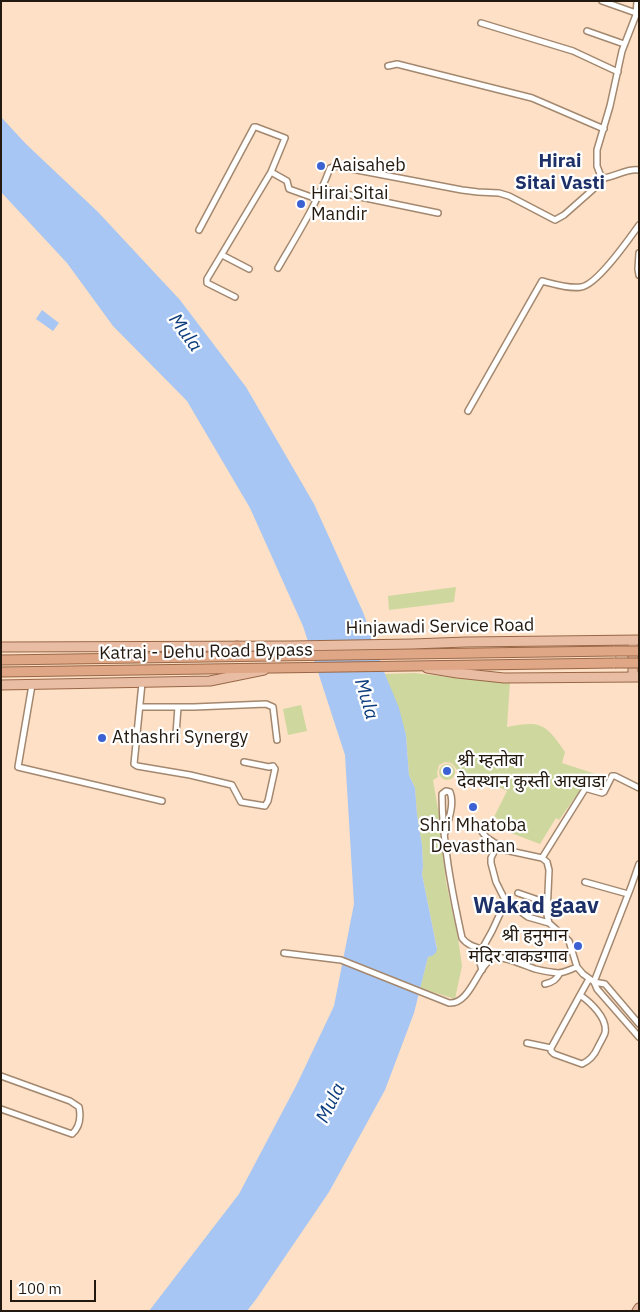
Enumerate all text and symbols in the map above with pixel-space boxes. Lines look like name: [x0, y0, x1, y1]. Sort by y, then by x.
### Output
district label: Hirai Sitai Vasti: [515, 151, 605, 195]
place label: Aaisaheb: [331, 155, 406, 177]
marker: Aaisaheb: [315, 160, 327, 172]
place label: Hirai Sitai Mandir: [311, 183, 389, 225]
marker: Hirai Sitai Mandir: [295, 198, 307, 210]
water label: Mula: [164, 309, 206, 357]
street label: Hinjawadi Service Road: [345, 615, 535, 639]
street label: Katraj - Dehu Road Bypass: [99, 639, 313, 665]
water label: Mula: [349, 676, 383, 722]
place label: Athashri Synergy: [112, 727, 248, 749]
marker: Athashri Synergy: [96, 732, 108, 744]
place label: श्री म्हतोबा देवस्थान कुस्ती आखाडा: [457, 750, 606, 792]
marker: श्री म्हतोबा देवस्थान कुस्ती आखाडा: [441, 765, 453, 777]
marker: Shri Mhatoba Devasthan: [467, 801, 479, 813]
place label: Shri Mhatoba Devasthan: [420, 815, 526, 858]
district label: Wakad gaav: [473, 894, 599, 920]
place label: श्री हनुमान मंदिर वाकडगाव: [468, 925, 568, 968]
marker: श्री हनुमान मंदिर वाकडगाव: [572, 940, 584, 952]
water label: Mula: [312, 1079, 350, 1127]
scale bar: [12, 1270, 99, 1302]
text: 100 m: [18, 1279, 62, 1298]

